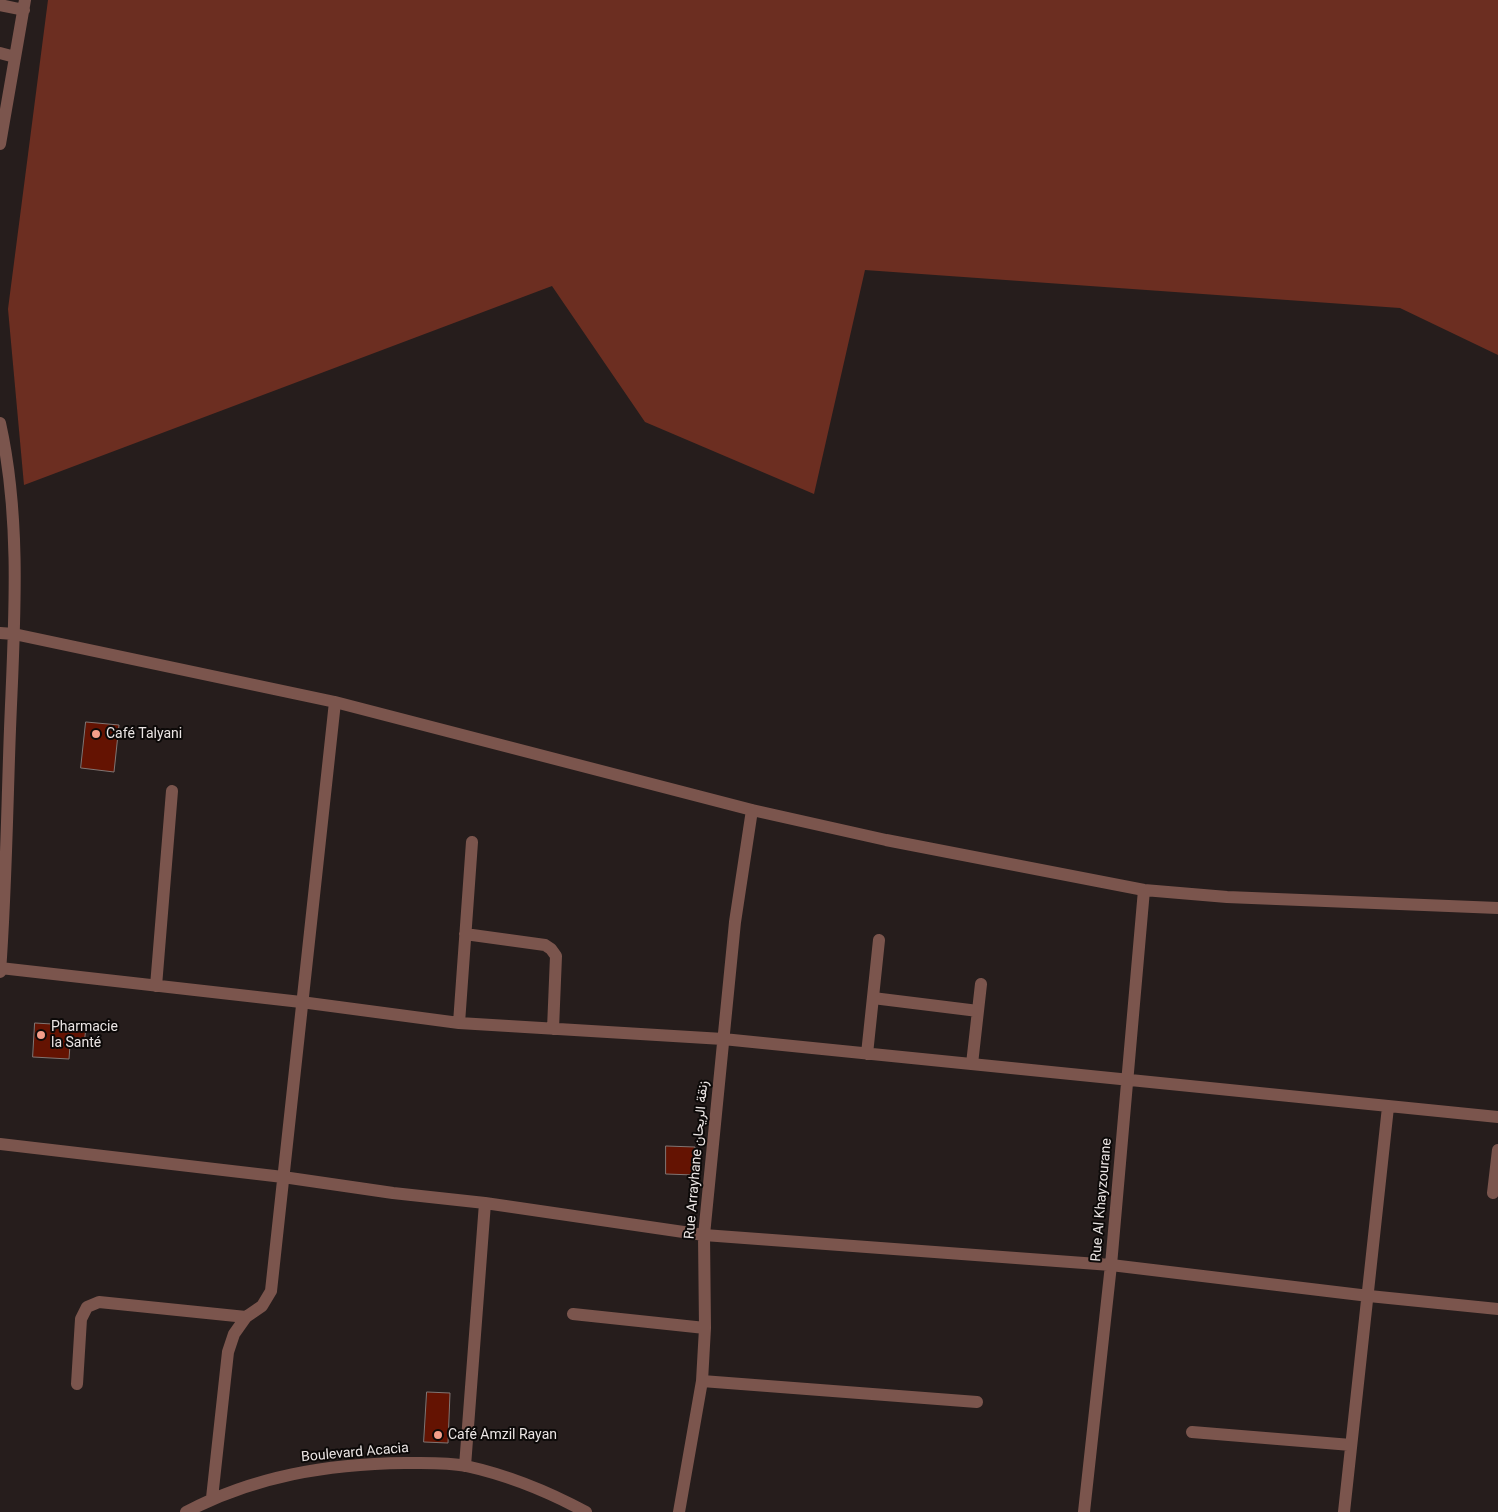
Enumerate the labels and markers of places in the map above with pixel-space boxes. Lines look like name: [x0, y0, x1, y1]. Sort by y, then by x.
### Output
place label: Café Talyani: [106, 726, 182, 742]
marker: Café Talyani: [90, 728, 102, 740]
place label: Pharmacie la Santé: [51, 1019, 118, 1052]
marker: Pharmacie la Santé: [35, 1029, 47, 1041]
place label: Café Amzil Rayan: [448, 1427, 557, 1443]
marker: Café Amzil Rayan: [432, 1429, 444, 1441]

